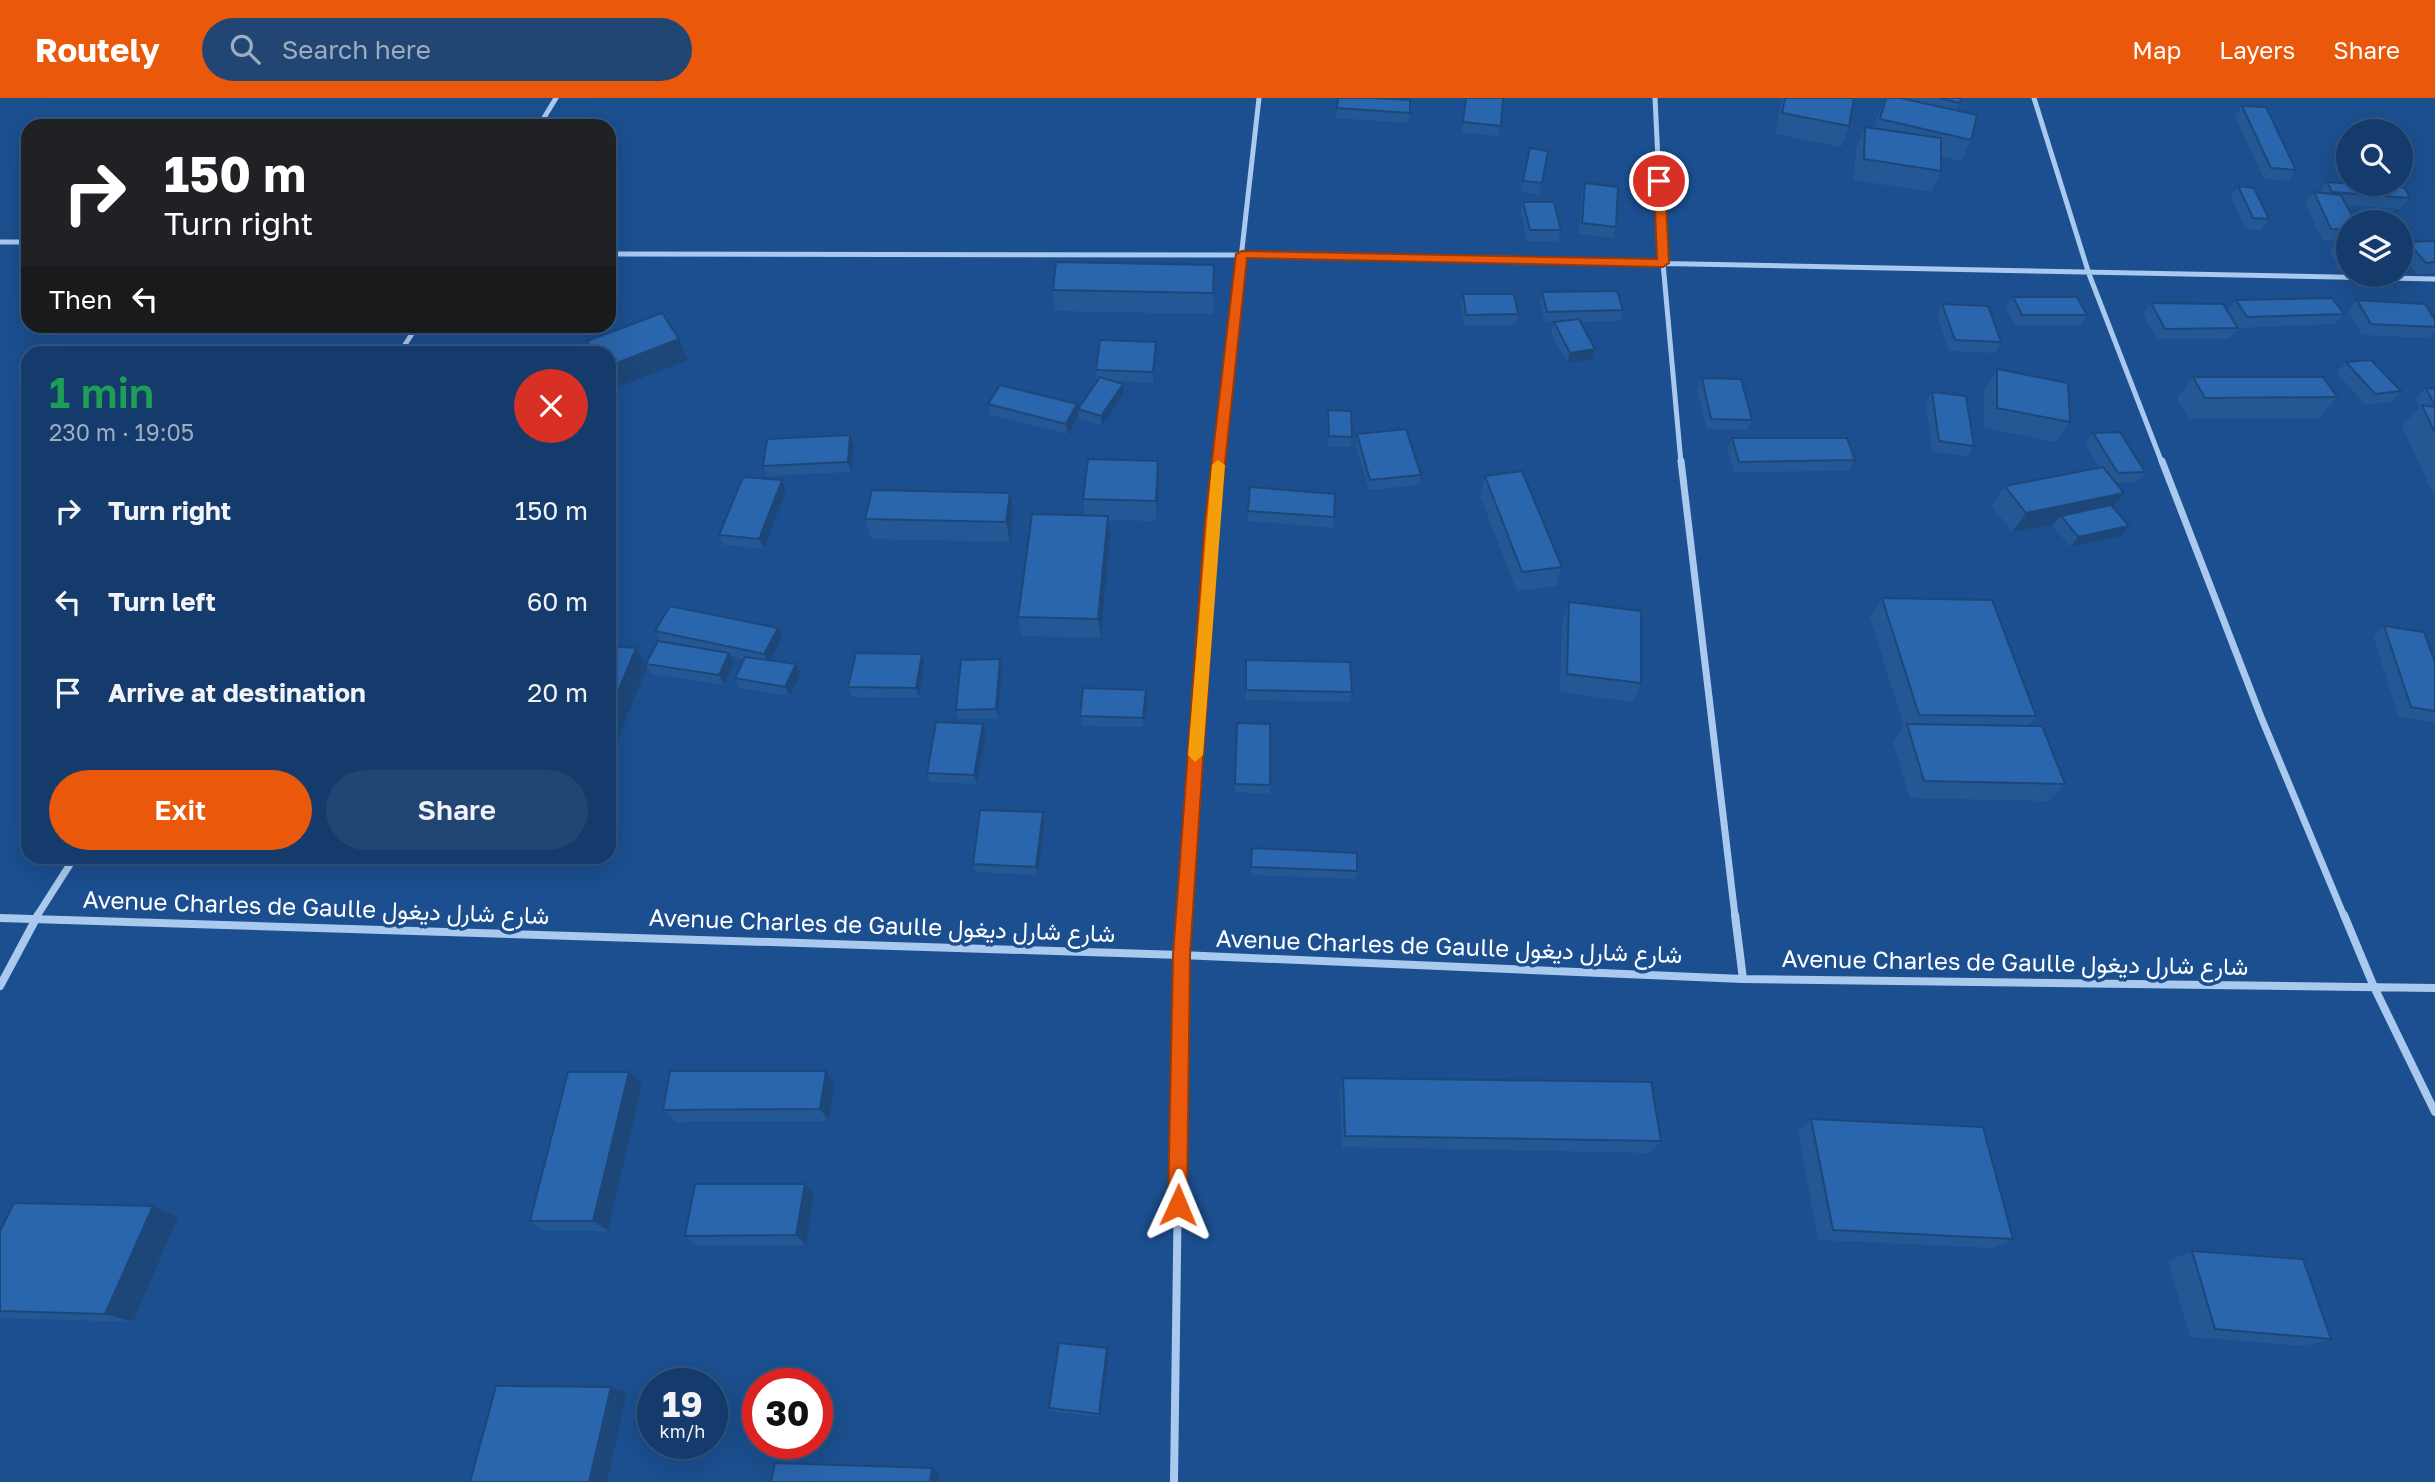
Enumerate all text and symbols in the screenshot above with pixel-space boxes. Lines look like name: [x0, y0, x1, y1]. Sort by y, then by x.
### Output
search box: [202, 18, 692, 81]
text: Routely: [35, 30, 160, 69]
icon: search: [226, 30, 264, 68]
text: Search here: [282, 34, 431, 65]
text: Map: [2132, 35, 2181, 64]
text: Layers: [2219, 35, 2295, 64]
text: Share: [2333, 35, 2400, 64]
map controls: [2336, 119, 2413, 287]
button: search: [2336, 119, 2413, 196]
text: 150 m: [164, 144, 306, 203]
icon: right: [49, 147, 140, 238]
pin: [1629, 151, 1689, 211]
icon: arrive: [1640, 162, 1678, 200]
text: Turn right: [164, 204, 313, 242]
button: layers: [2336, 210, 2413, 287]
icon: left: [126, 280, 164, 318]
text: Then: [49, 284, 112, 315]
text: 1 min: [49, 367, 154, 417]
button: close: [514, 369, 588, 443]
text: 230 m · 19:05: [49, 418, 194, 446]
icon: right: [49, 492, 87, 530]
text: Turn right: [108, 495, 231, 526]
text: 150 m: [515, 495, 588, 526]
icon: left: [49, 583, 87, 621]
text: Turn left: [108, 586, 216, 617]
text: 60 m: [527, 586, 588, 617]
icon: arrive: [49, 674, 87, 712]
text: Arrive at destination: [108, 677, 366, 708]
text: 20 m: [527, 677, 588, 708]
button: Exit: [49, 770, 312, 850]
button: Share: [326, 770, 588, 850]
street label: Avenue Charles de Gaulle شارع شارل ديغول: [82, 884, 550, 932]
street label: Avenue Charles de Gaulle شارع شارل ديغول: [648, 902, 1116, 950]
street label: Avenue Charles de Gaulle شارع شارل ديغول: [1215, 923, 1683, 971]
street label: Avenue Charles de Gaulle شارع شارل ديغول: [1781, 943, 2249, 983]
position arrow: [1141, 1168, 1215, 1242]
speed limit sign: 30: [742, 1368, 833, 1459]
text: 19: [662, 1383, 703, 1425]
text: km/h: [660, 1420, 705, 1442]

